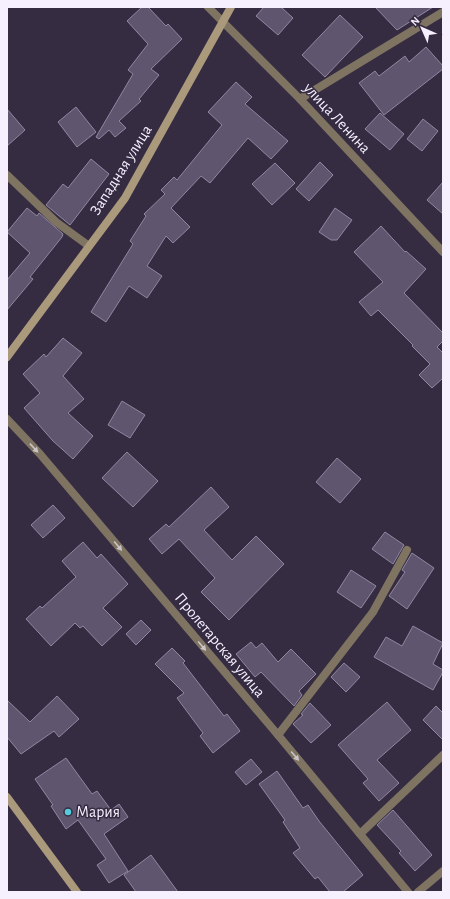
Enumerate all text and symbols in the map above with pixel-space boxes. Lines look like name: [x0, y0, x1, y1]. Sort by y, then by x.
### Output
north arrow: [402, 8, 442, 48]
text: N: [409, 15, 422, 28]
street label: улица Ленина: [299, 79, 373, 157]
street label: Западная улица: [87, 122, 156, 218]
one-way arrow: [29, 442, 38, 453]
one-way arrow: [113, 542, 122, 551]
street label: Пролетарская улица: [171, 590, 268, 701]
one-way arrow: [198, 640, 207, 651]
one-way arrow: [291, 750, 300, 761]
place label: Мария: [76, 804, 120, 820]
marker: Мария: [63, 807, 73, 817]

